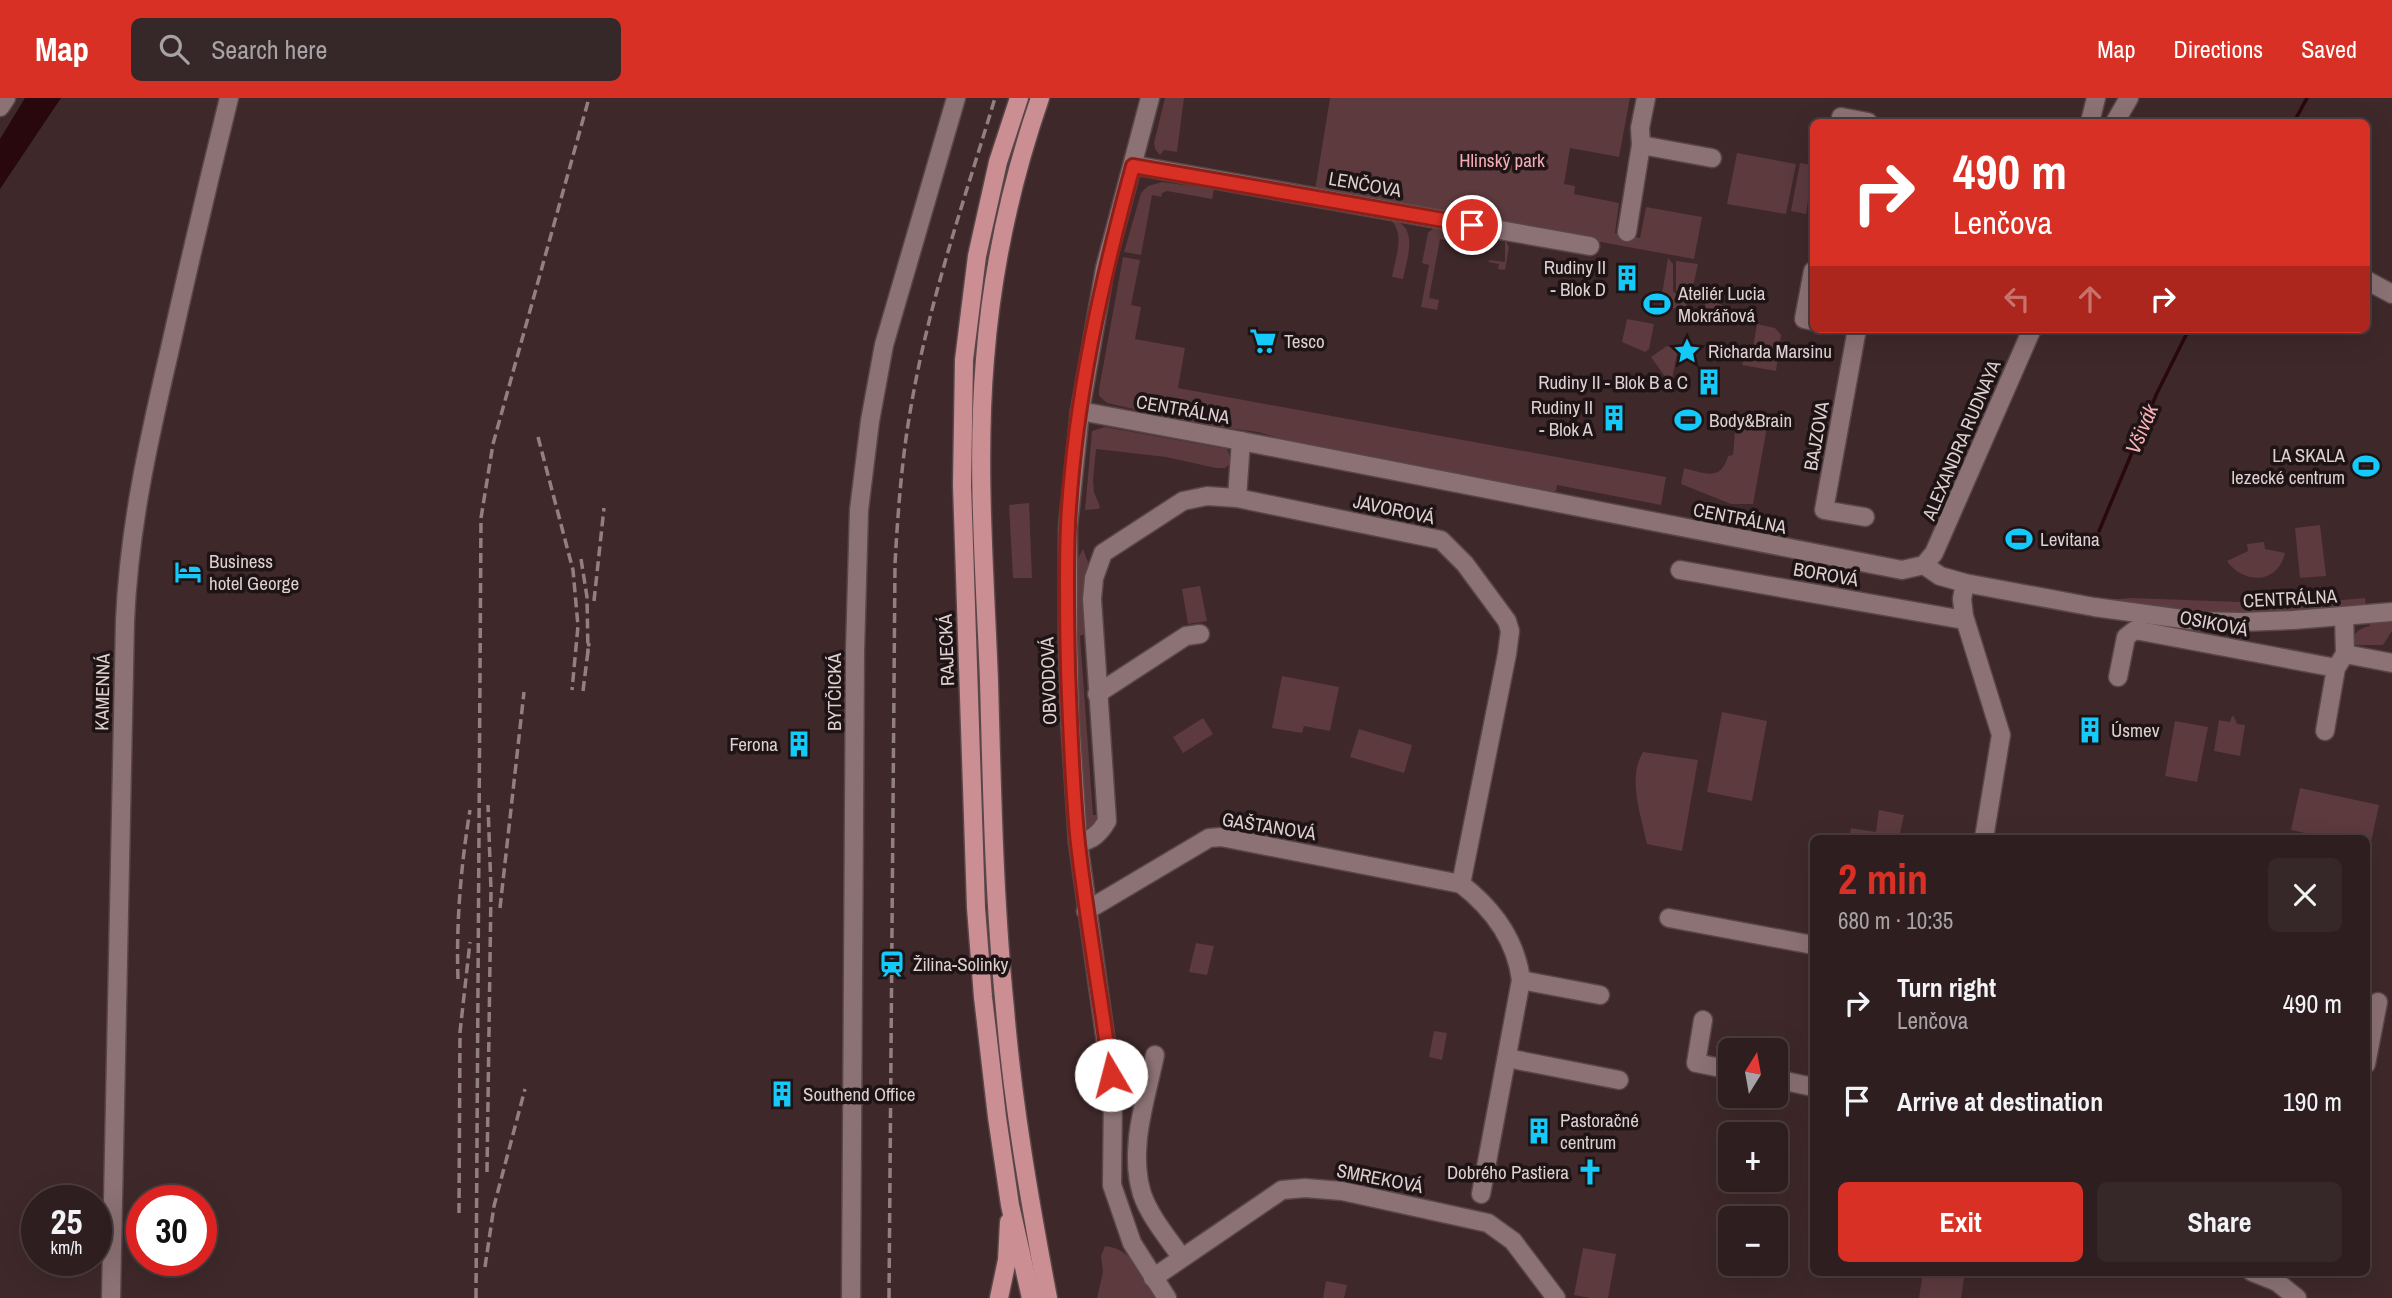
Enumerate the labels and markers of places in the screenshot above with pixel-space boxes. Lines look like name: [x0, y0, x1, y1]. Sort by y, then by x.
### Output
pin: [1442, 195, 1502, 255]
place label: Rudiny II - Blok D: [1544, 254, 1606, 302]
building icon: Rudiny II - Blok D: [1612, 263, 1642, 293]
place label: Ateliér Lucia Mokráňová: [1677, 280, 1766, 328]
sports icon: Ateliér Lucia Mokráňová: [1642, 289, 1672, 319]
supermarket icon: Tesco: [1248, 326, 1278, 356]
place label: Tesco: [1284, 328, 1325, 354]
place icon: Richarda Marsinu: [1672, 336, 1702, 366]
place label: Richarda Marsinu: [1708, 338, 1832, 364]
building icon: Rudiny II - Blok B a C: [1694, 367, 1724, 397]
place label: Rudiny II - Blok B a C: [1538, 369, 1688, 395]
place label: Rudiny II - Blok A: [1531, 394, 1594, 442]
building icon: Rudiny II - Blok A: [1599, 403, 1629, 433]
sports icon: Body&Brain: [1673, 405, 1703, 435]
place label: Body&Brain: [1709, 407, 1792, 433]
place label: LA SKALA lezecké centrum: [2232, 442, 2346, 490]
sports icon: LA SKALA lezecké centrum: [2351, 451, 2381, 481]
sports icon: Levitana: [2004, 524, 2034, 554]
place label: Levitana: [2040, 526, 2100, 552]
place label: Business hotel George: [209, 548, 299, 596]
hotel icon: Business hotel George: [173, 557, 203, 587]
building icon: Úsmev: [2075, 715, 2105, 745]
place label: Úsmev: [2111, 717, 2160, 743]
building icon: Ferona: [784, 729, 814, 759]
place label: Ferona: [729, 731, 778, 757]
station icon: Žilina-Solinky: [877, 949, 907, 979]
place label: Žilina-Solinky: [913, 951, 1008, 977]
building icon: Southend Office: [767, 1079, 797, 1109]
place label: Southend Office: [803, 1081, 915, 1107]
place label: Pastoračné centrum: [1560, 1107, 1639, 1155]
building icon: Pastoračné centrum: [1524, 1116, 1554, 1146]
church icon: Dobrého Pastiera: [1575, 1157, 1605, 1187]
place label: Dobrého Pastiera: [1447, 1159, 1569, 1185]

